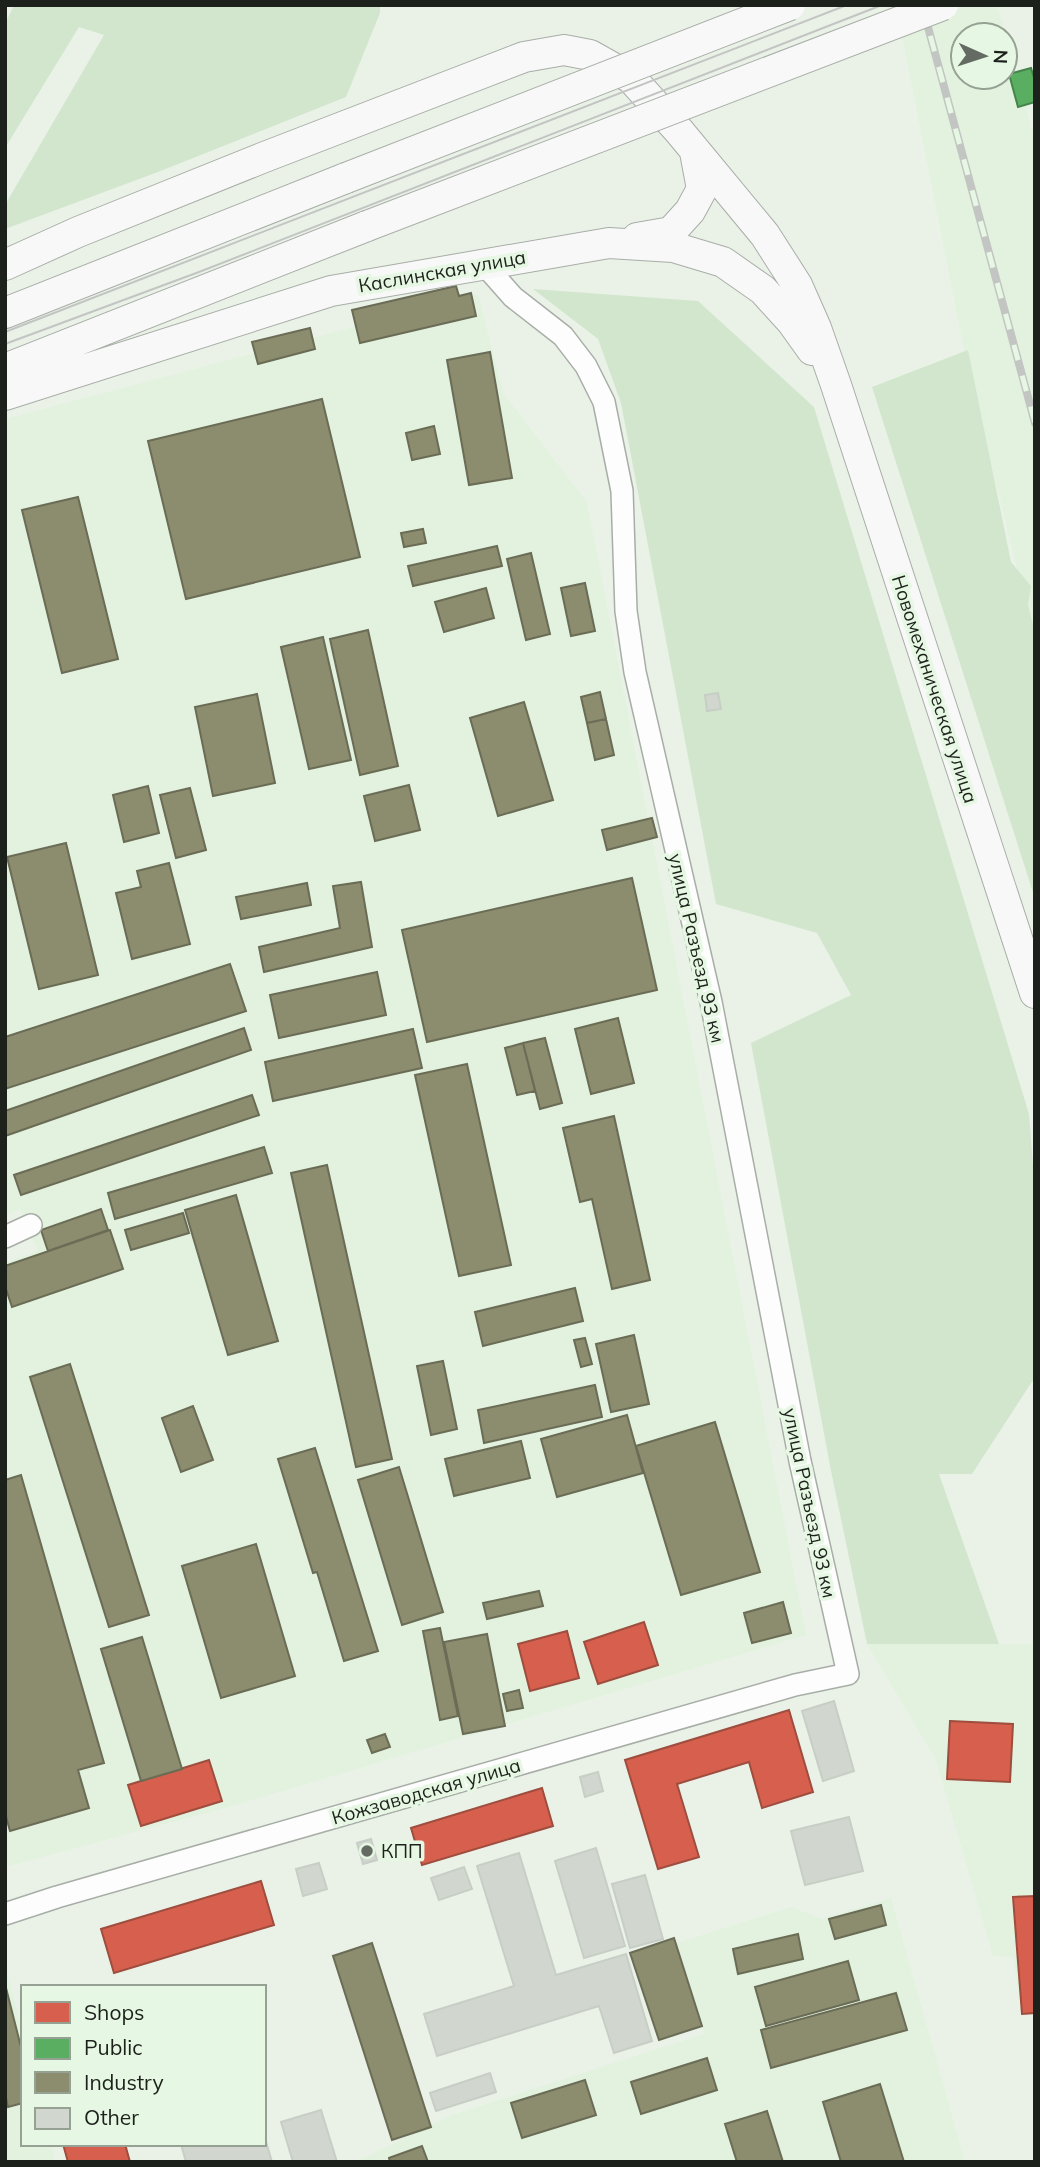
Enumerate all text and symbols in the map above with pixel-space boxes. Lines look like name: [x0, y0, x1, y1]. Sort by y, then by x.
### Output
north arrow: [949, 21, 1019, 91]
text: N: [989, 49, 1013, 65]
street label: Каслинская улица: [356, 244, 528, 298]
street label: Новомеханическая улица: [887, 572, 983, 806]
street label: улица Разъезд 93 км: [664, 851, 730, 1045]
street label: улица Разъезд 93 км: [778, 1406, 842, 1600]
street label: Кожзаводская улица: [329, 1753, 523, 1829]
place label: КПП: [381, 1839, 423, 1863]
marker: КПП: [359, 1843, 375, 1859]
legend: [21, 1985, 266, 2146]
text: Shops: [84, 1999, 144, 2025]
text: Public: [84, 2034, 143, 2060]
text: Industry: [84, 2069, 164, 2095]
text: Other: [84, 2104, 139, 2130]

